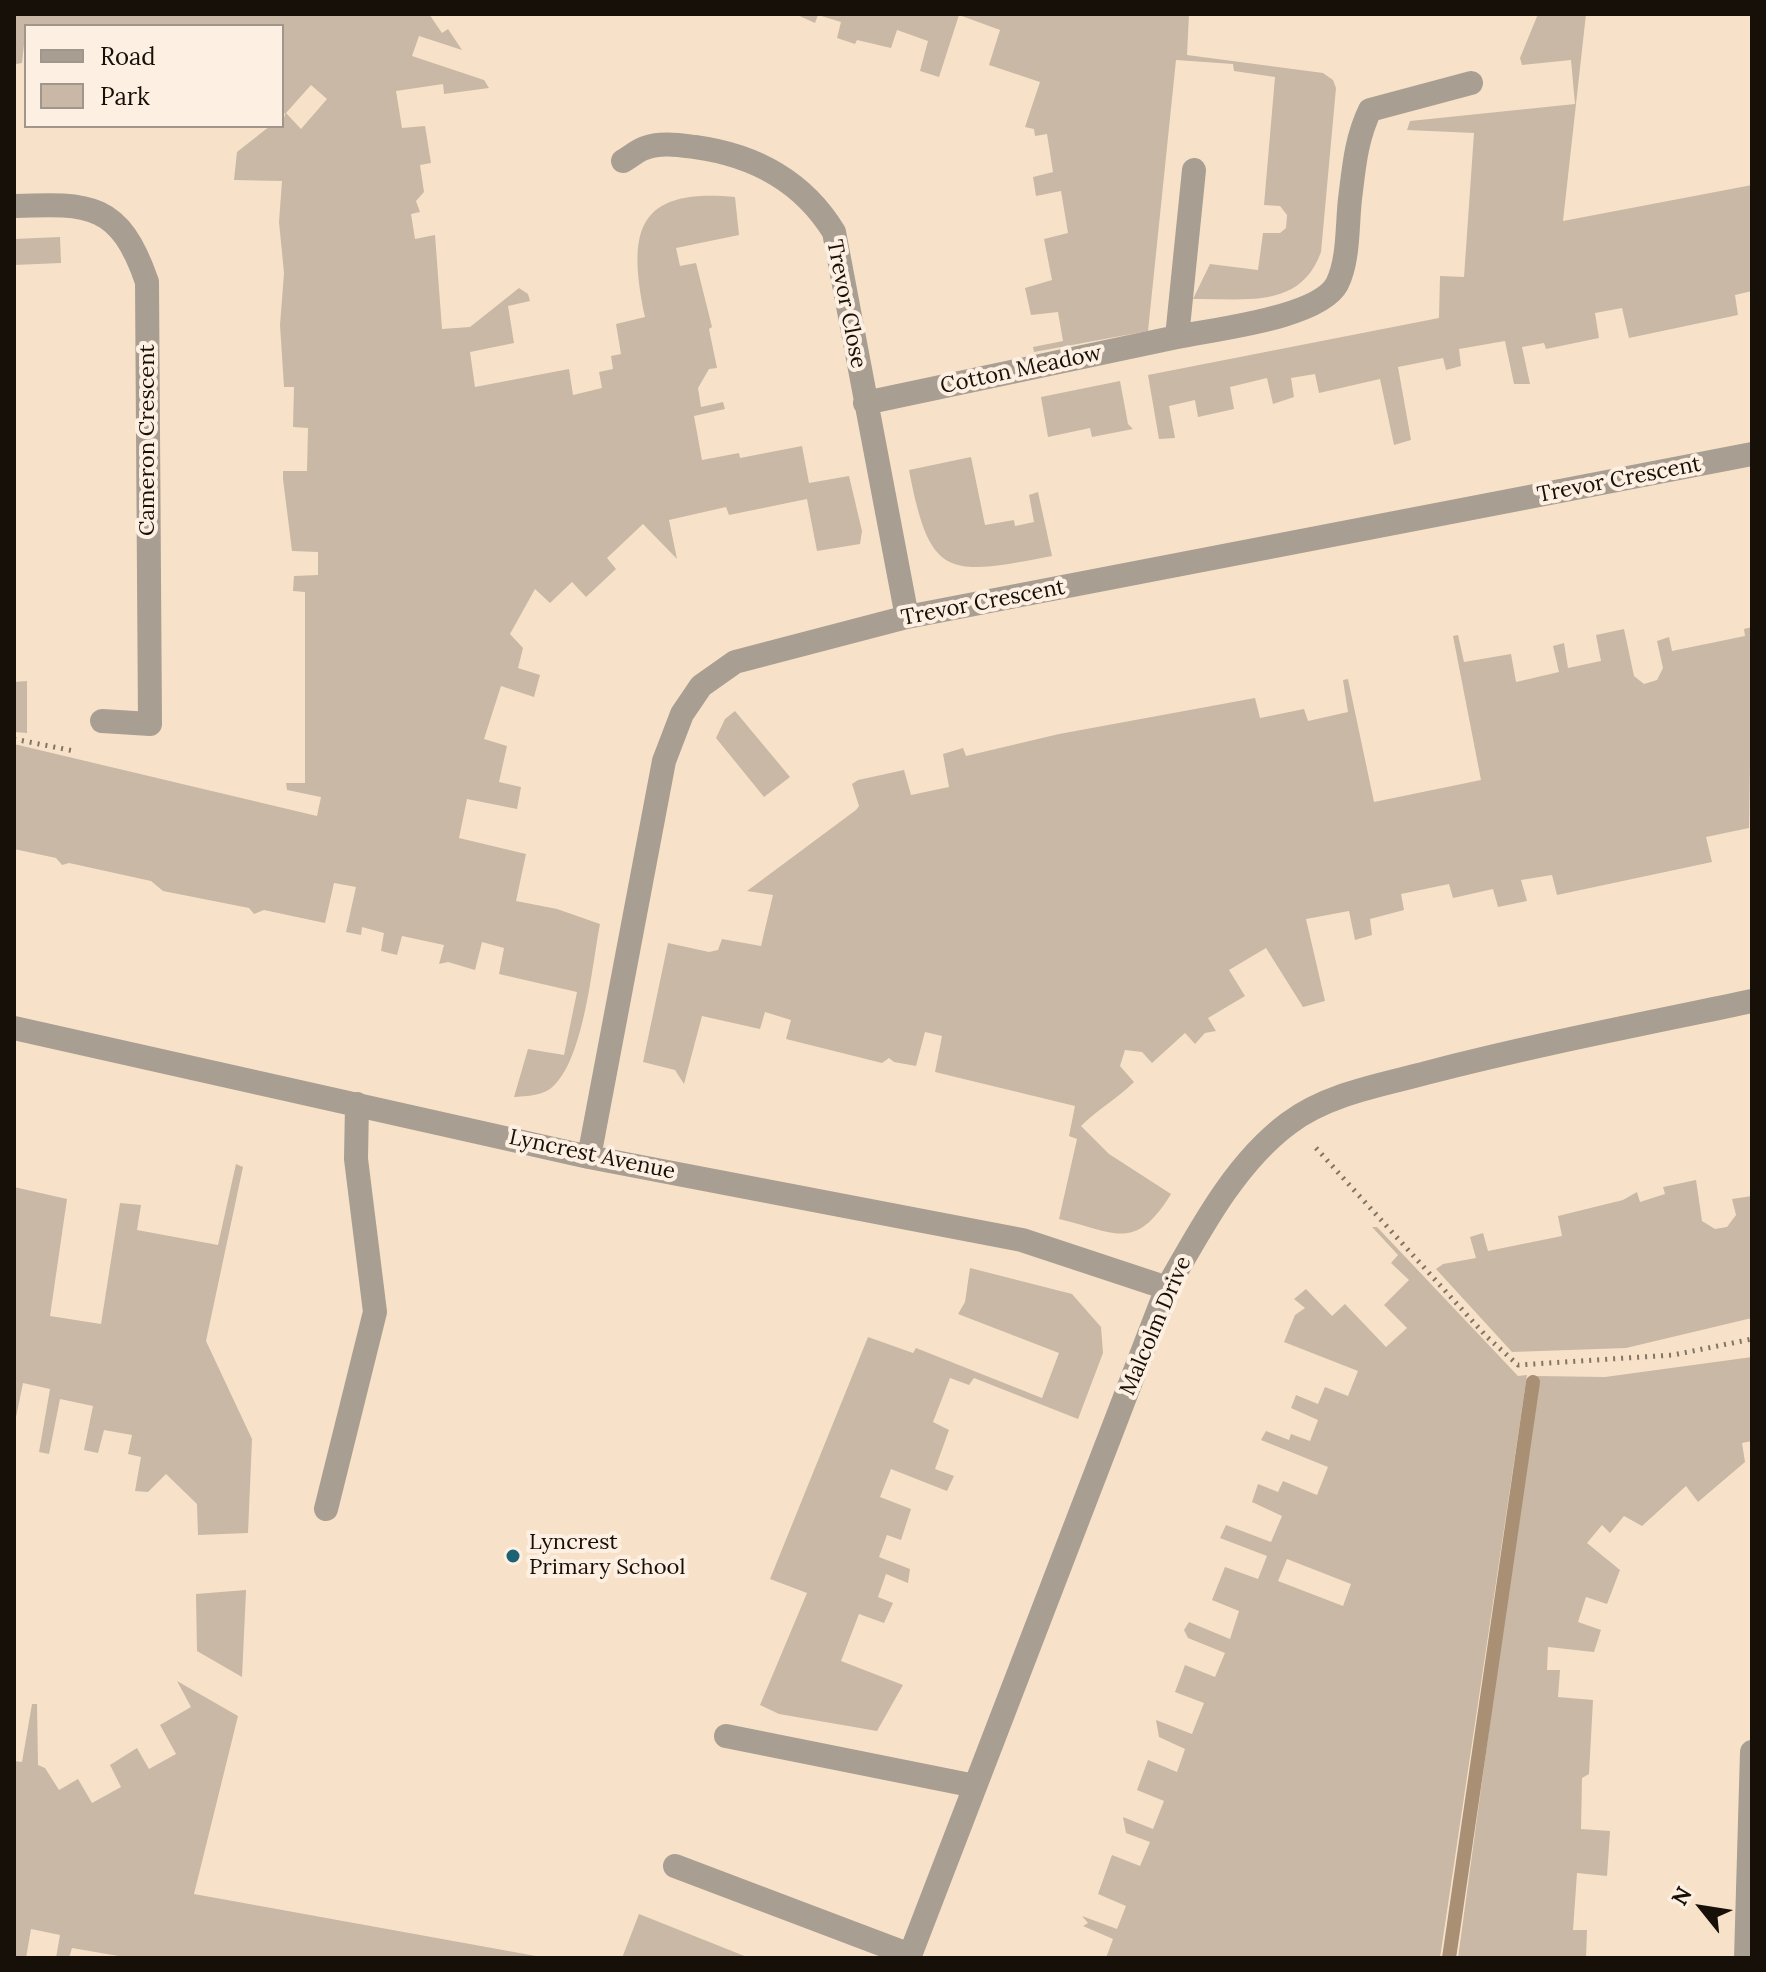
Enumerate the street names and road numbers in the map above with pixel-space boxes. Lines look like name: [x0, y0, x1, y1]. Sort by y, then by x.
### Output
street label: Trevor Close: [821, 237, 871, 371]
street label: Cotton Meadow: [938, 340, 1104, 400]
street label: Cameron Crescent: [135, 344, 161, 536]
street label: Trevor Crescent: [1535, 451, 1703, 509]
street label: Trevor Crescent: [899, 574, 1067, 632]
street label: Lyncrest Avenue: [506, 1124, 678, 1186]
street label: Malcolm Drive: [1115, 1253, 1197, 1399]

